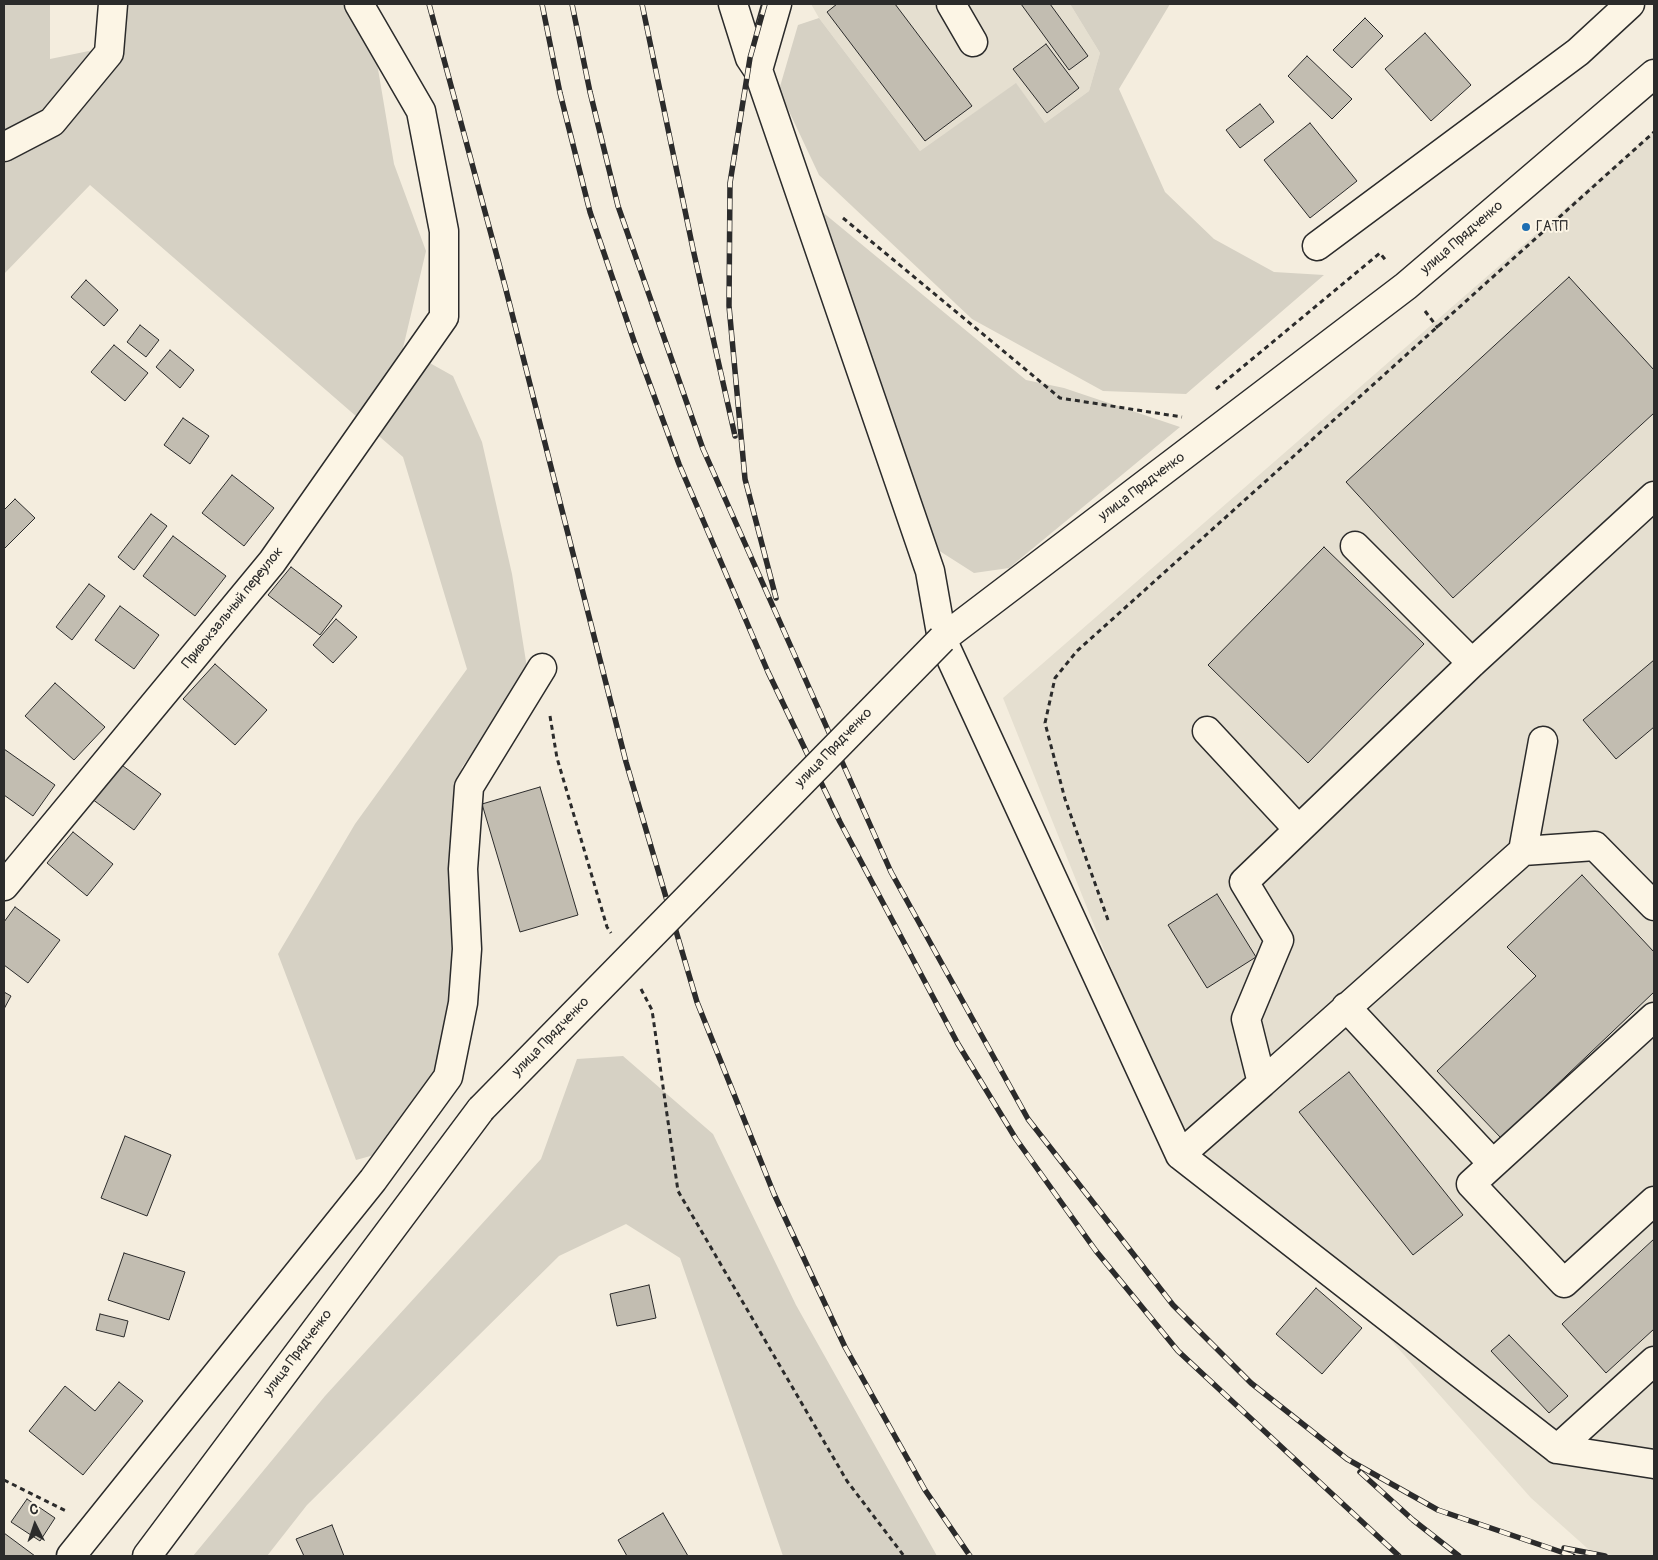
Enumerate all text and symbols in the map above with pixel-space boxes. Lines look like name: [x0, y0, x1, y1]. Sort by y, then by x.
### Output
street label: улица Прядченко: [1417, 198, 1507, 278]
place label: ГАТП: [1536, 219, 1568, 235]
marker: ГАТП: [1520, 221, 1532, 233]
street label: улица Прядченко: [1096, 449, 1188, 525]
street label: Привокзальный переулок: [179, 544, 287, 672]
street label: улица Прядченко: [792, 705, 876, 791]
street label: улица Прядченко: [509, 994, 593, 1080]
street label: улица Прядченко: [260, 1307, 336, 1399]
north arrow: [10, 1500, 60, 1550]
text: С: [29, 1501, 39, 1518]

